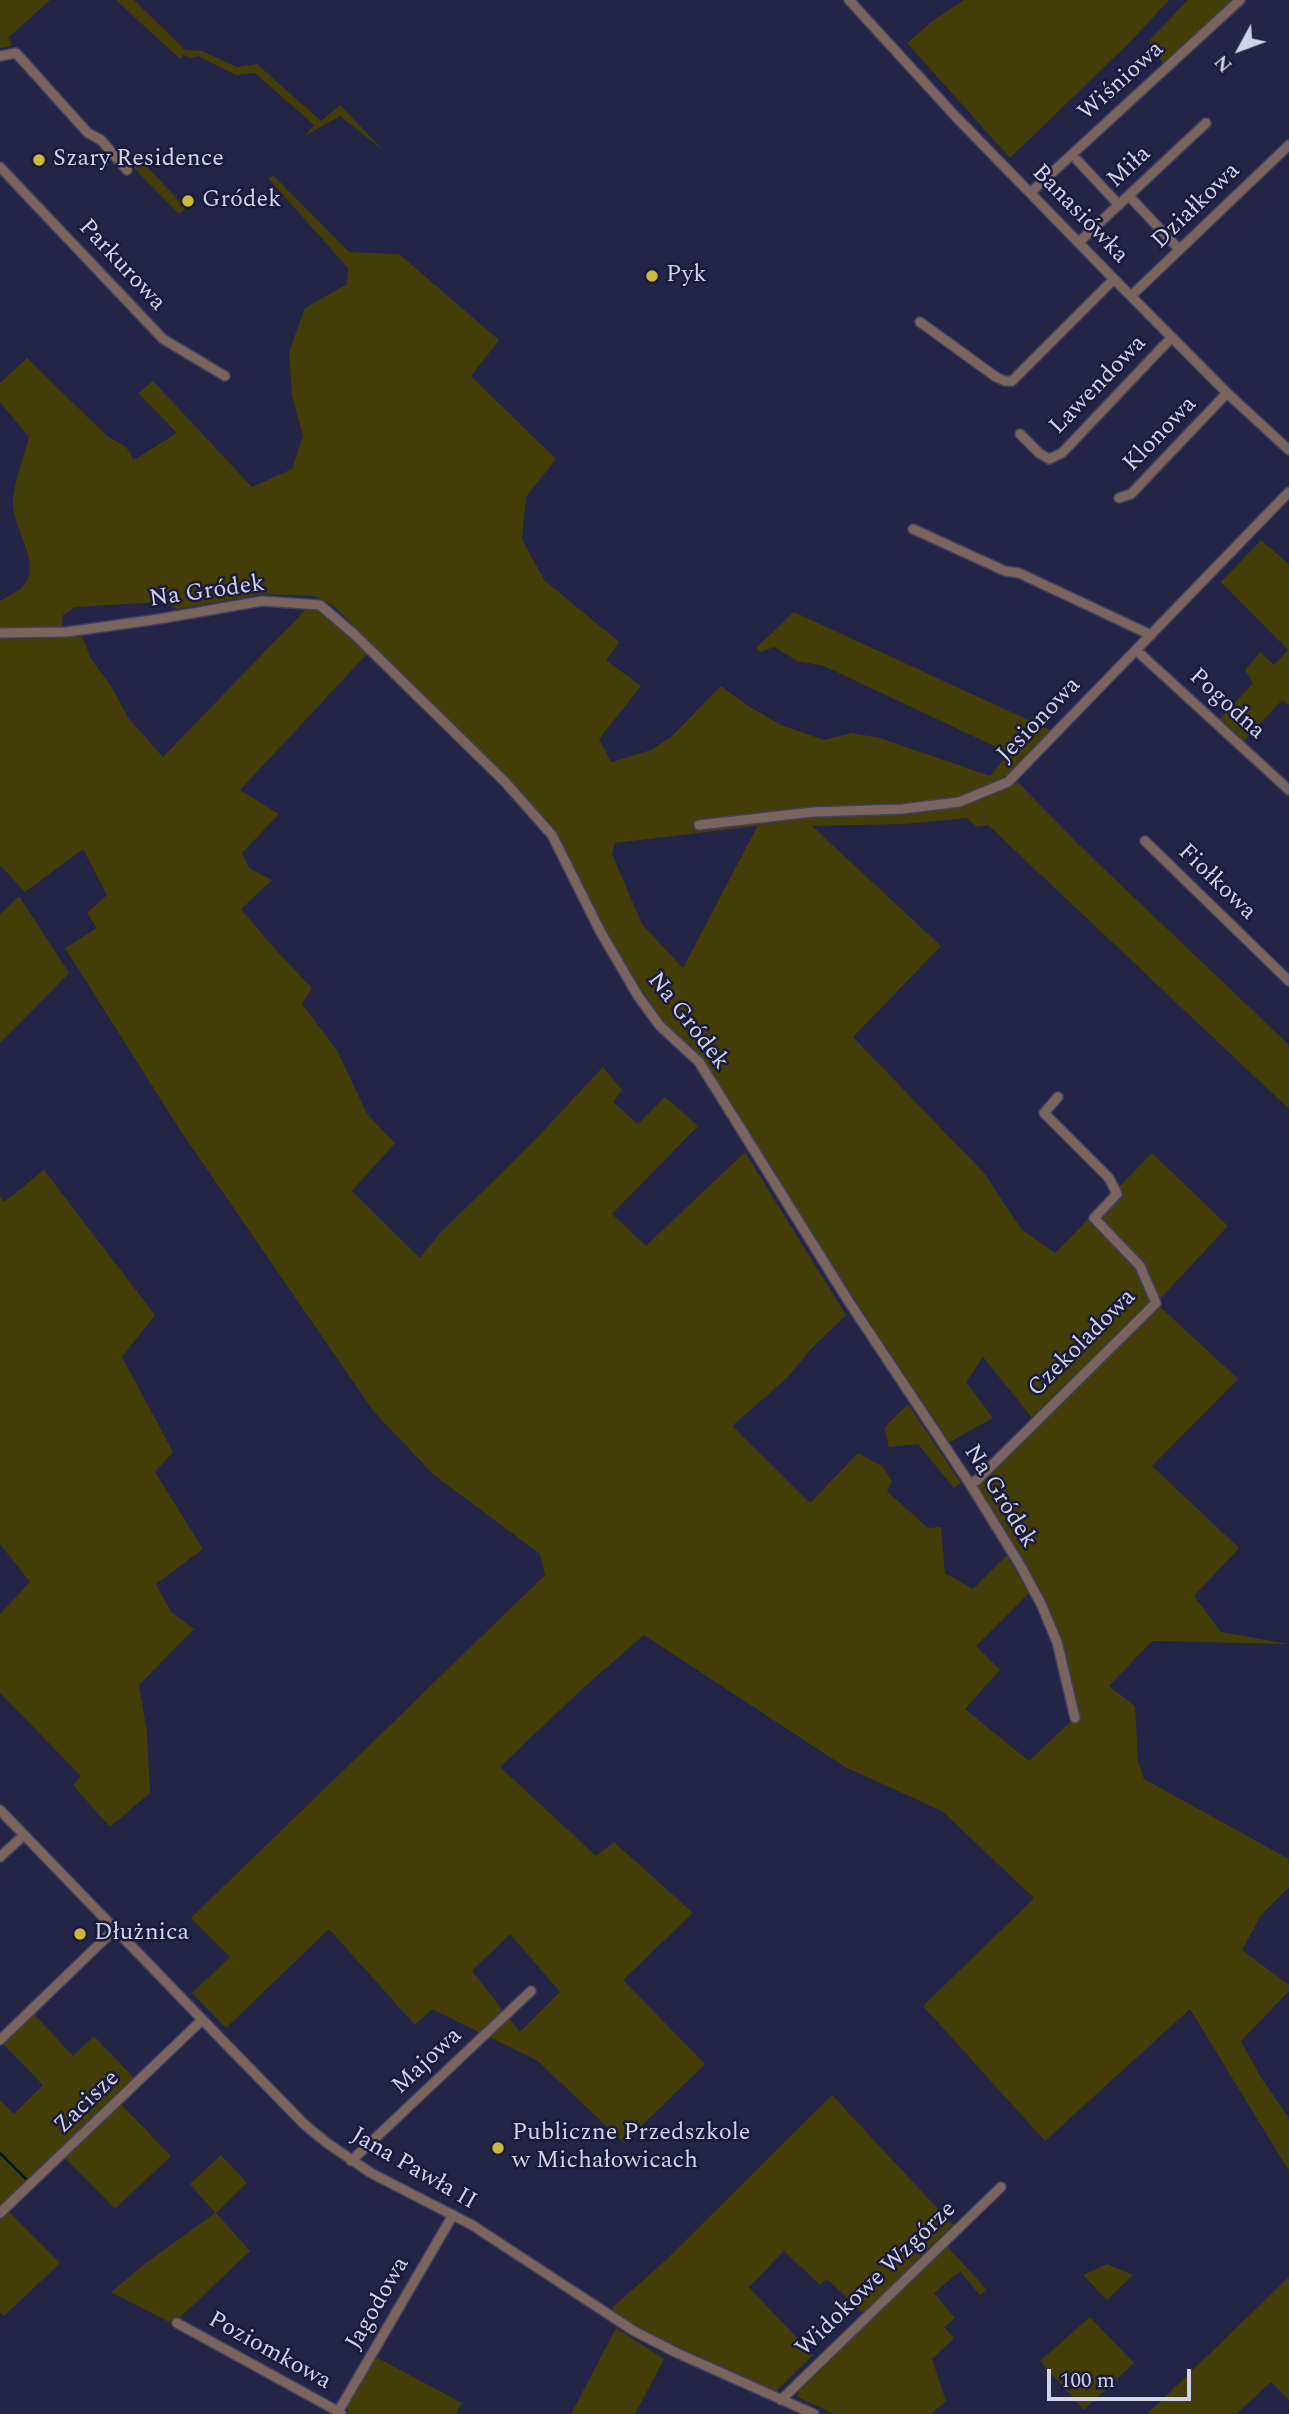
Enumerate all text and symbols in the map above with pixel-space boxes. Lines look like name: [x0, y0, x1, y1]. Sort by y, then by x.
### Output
north arrow: [1205, 14, 1275, 84]
street label: Wiśniowa: [1073, 36, 1171, 128]
text: N: [1208, 48, 1240, 78]
street label: Miła: [1102, 141, 1158, 195]
place label: Szary Residence: [53, 146, 224, 174]
marker: Szary Residence: [31, 152, 47, 168]
street label: Działkowa: [1147, 158, 1247, 256]
street label: Banasiówka: [1025, 159, 1133, 271]
place label: Gródek: [202, 187, 281, 215]
marker: Gródek: [180, 193, 196, 209]
street label: Parkurowa: [71, 214, 171, 318]
place label: Pyk: [666, 262, 707, 290]
marker: Pyk: [644, 268, 660, 284]
street label: Lawendowa: [1045, 330, 1153, 442]
street label: Klonowa: [1118, 391, 1204, 479]
street label: Na Gródek: [147, 571, 267, 615]
street label: Pogodna: [1182, 663, 1270, 747]
street label: Jesionowa: [992, 672, 1088, 770]
street label: Fiołkowa: [1171, 839, 1261, 927]
street label: Na Gródek: [640, 967, 734, 1077]
street label: Czekoladowa: [1023, 1284, 1143, 1404]
street label: Na Gródek: [956, 1440, 1042, 1554]
place label: Dłużnica: [94, 1920, 189, 1948]
marker: Dłużnica: [72, 1926, 88, 1942]
street label: Majowa: [387, 2022, 469, 2102]
street label: Zacisze: [49, 2065, 127, 2141]
place label: Publiczne Przedszkole w Michałowicach: [512, 2120, 750, 2176]
street label: Jana Pawła II: [345, 2123, 481, 2217]
marker: Publiczne Przedszkole w Michałowicach: [490, 2140, 506, 2156]
street label: Widokowe Wzgórze: [791, 2196, 963, 2364]
street label: Jagodowa: [341, 2252, 417, 2356]
street label: Poziomkowa: [203, 2306, 335, 2398]
scale bar: [1051, 2354, 1194, 2398]
text: 100 m: [1060, 2365, 1115, 2397]

